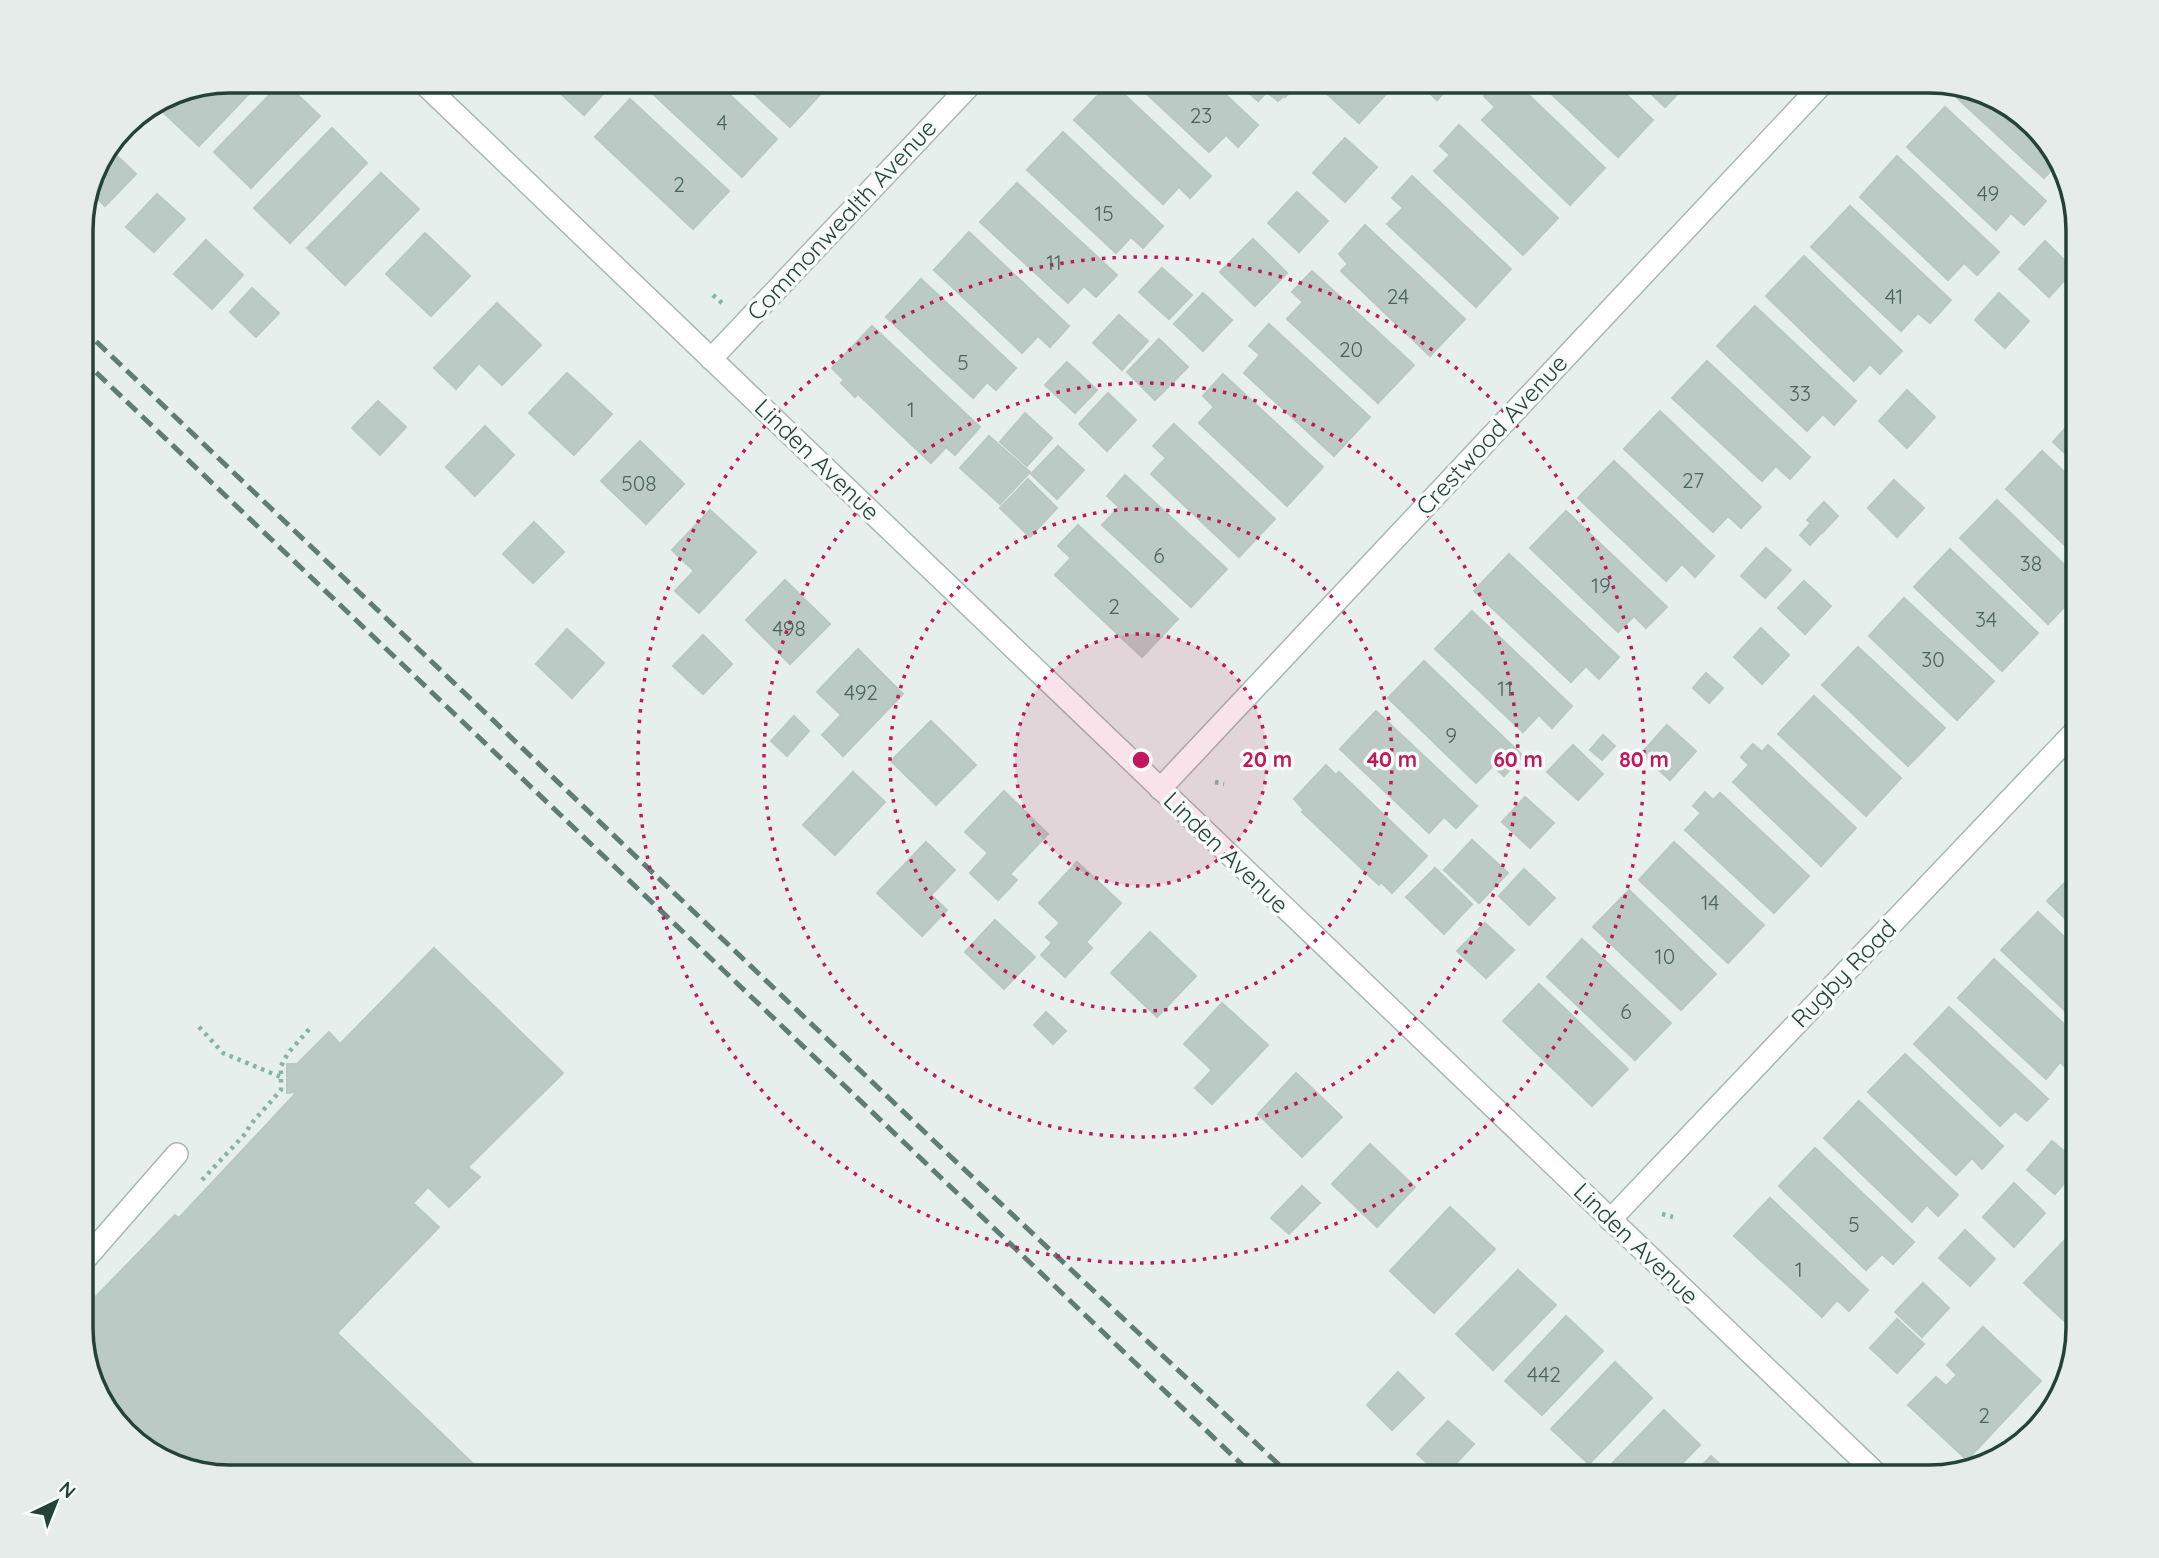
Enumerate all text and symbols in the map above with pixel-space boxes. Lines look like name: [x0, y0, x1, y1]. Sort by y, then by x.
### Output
house number: 23: [1190, 102, 1212, 128]
house number: 4: [716, 109, 728, 135]
street label: Commonwealth Avenue: [740, 112, 942, 326]
house number: 2: [673, 171, 685, 197]
house number: 49: [1977, 180, 1999, 206]
house number: 15: [1094, 200, 1114, 226]
house number: 11: [1046, 249, 1062, 275]
house number: 24: [1387, 283, 1409, 309]
house number: 41: [1885, 283, 1903, 309]
house number: 20: [1339, 336, 1363, 362]
street label: Crestwood Avenue: [1409, 348, 1573, 521]
house number: 5: [957, 349, 969, 375]
house number: 33: [1789, 380, 1811, 406]
street label: Linden Avenue: [749, 392, 887, 526]
house number: 1: [907, 396, 915, 422]
house number: 27: [1682, 467, 1704, 493]
house number: 508: [621, 470, 657, 496]
house number: 6: [1153, 542, 1165, 568]
house number: 38: [2020, 550, 2042, 576]
house number: 19: [1591, 572, 1611, 598]
house number: 2: [1108, 593, 1120, 619]
house number: 34: [1975, 606, 1997, 632]
house number: 498: [772, 615, 806, 641]
house number: 30: [1921, 646, 1945, 672]
house number: 11: [1497, 675, 1513, 701]
house number: 492: [844, 679, 878, 705]
house number: 9: [1445, 722, 1457, 748]
text: 20 m: [1242, 746, 1292, 772]
text: 40 m: [1367, 746, 1417, 772]
text: 60 m: [1493, 746, 1543, 772]
text: 80 m: [1619, 746, 1669, 772]
centre of rings: [1129, 748, 1153, 772]
street label: Linden Avenue: [1158, 785, 1296, 919]
house number: 14: [1701, 889, 1719, 915]
street label: Rugby Road: [1784, 913, 1902, 1034]
house number: 10: [1655, 943, 1675, 969]
house number: 6: [1620, 998, 1632, 1024]
street label: Linden Avenue: [1568, 1176, 1706, 1310]
house number: 5: [1848, 1211, 1860, 1237]
house number: 1: [1795, 1256, 1803, 1282]
house number: 442: [1527, 1361, 1561, 1387]
house number: 2: [1978, 1402, 1990, 1428]
north arrow: [21, 1467, 91, 1537]
text: N: [54, 1476, 81, 1503]

